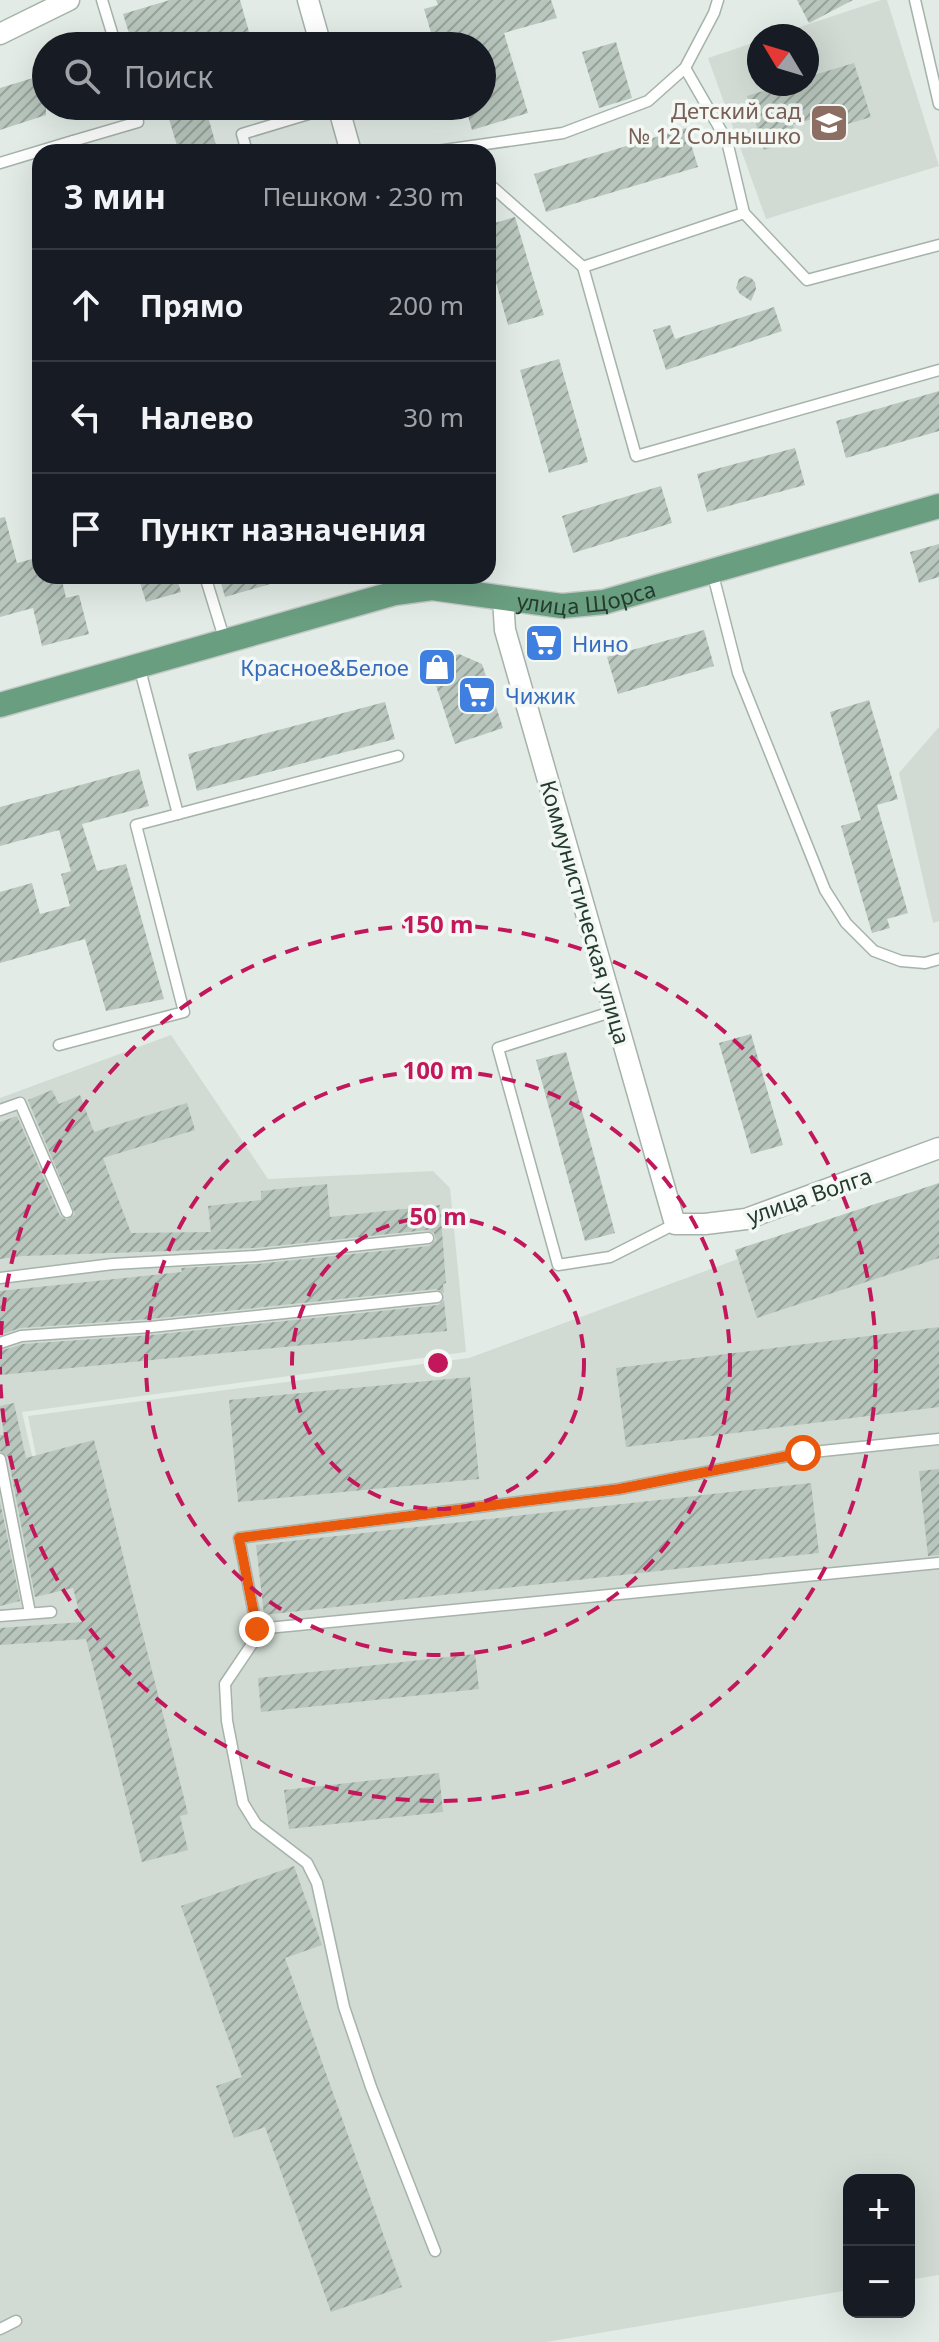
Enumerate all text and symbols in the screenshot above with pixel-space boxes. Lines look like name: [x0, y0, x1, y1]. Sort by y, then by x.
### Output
north arrow: [747, 24, 819, 96]
search box: [32, 32, 496, 120]
icon: search: [60, 54, 104, 98]
text: Поиск: [124, 56, 213, 97]
place label: Детский сад № 12 Солнышко: [628, 95, 802, 150]
school or university icon: Детский сад № 12 Солнышко: [808, 102, 850, 144]
text: 3 мин: [64, 173, 166, 219]
text: Пешком · 230 m: [262, 178, 464, 214]
icon: ahead: [64, 283, 108, 327]
text: Прямо: [140, 285, 244, 326]
text: 200 m: [388, 287, 464, 323]
icon: left: [64, 395, 108, 439]
text: Налево: [140, 397, 254, 438]
text: 30 m: [403, 399, 464, 435]
icon: arrive: [64, 507, 108, 551]
text: Пункт назначения: [140, 509, 426, 550]
street label: улица Щорса: [515, 573, 659, 622]
supermarket icon: Нино: [523, 622, 565, 664]
place label: Нино: [572, 628, 629, 658]
shop icon: Красное&Белое: [416, 646, 458, 688]
place label: Красное&Белое: [240, 652, 409, 682]
supermarket icon: Чижик: [456, 674, 498, 716]
place label: Чижик: [505, 680, 576, 710]
street label: Коммунистическая улица: [534, 776, 638, 1048]
text: 150 m: [403, 907, 473, 940]
text: 100 m: [403, 1053, 473, 1086]
street label: улица Волга: [743, 1160, 875, 1230]
text: 50 m: [409, 1199, 467, 1232]
centre of rings: [424, 1349, 452, 1377]
route start: [785, 1435, 821, 1471]
route end: [239, 1611, 275, 1647]
map controls: [843, 2174, 915, 2318]
button: +: [843, 2174, 915, 2246]
button: −: [843, 2246, 915, 2318]

